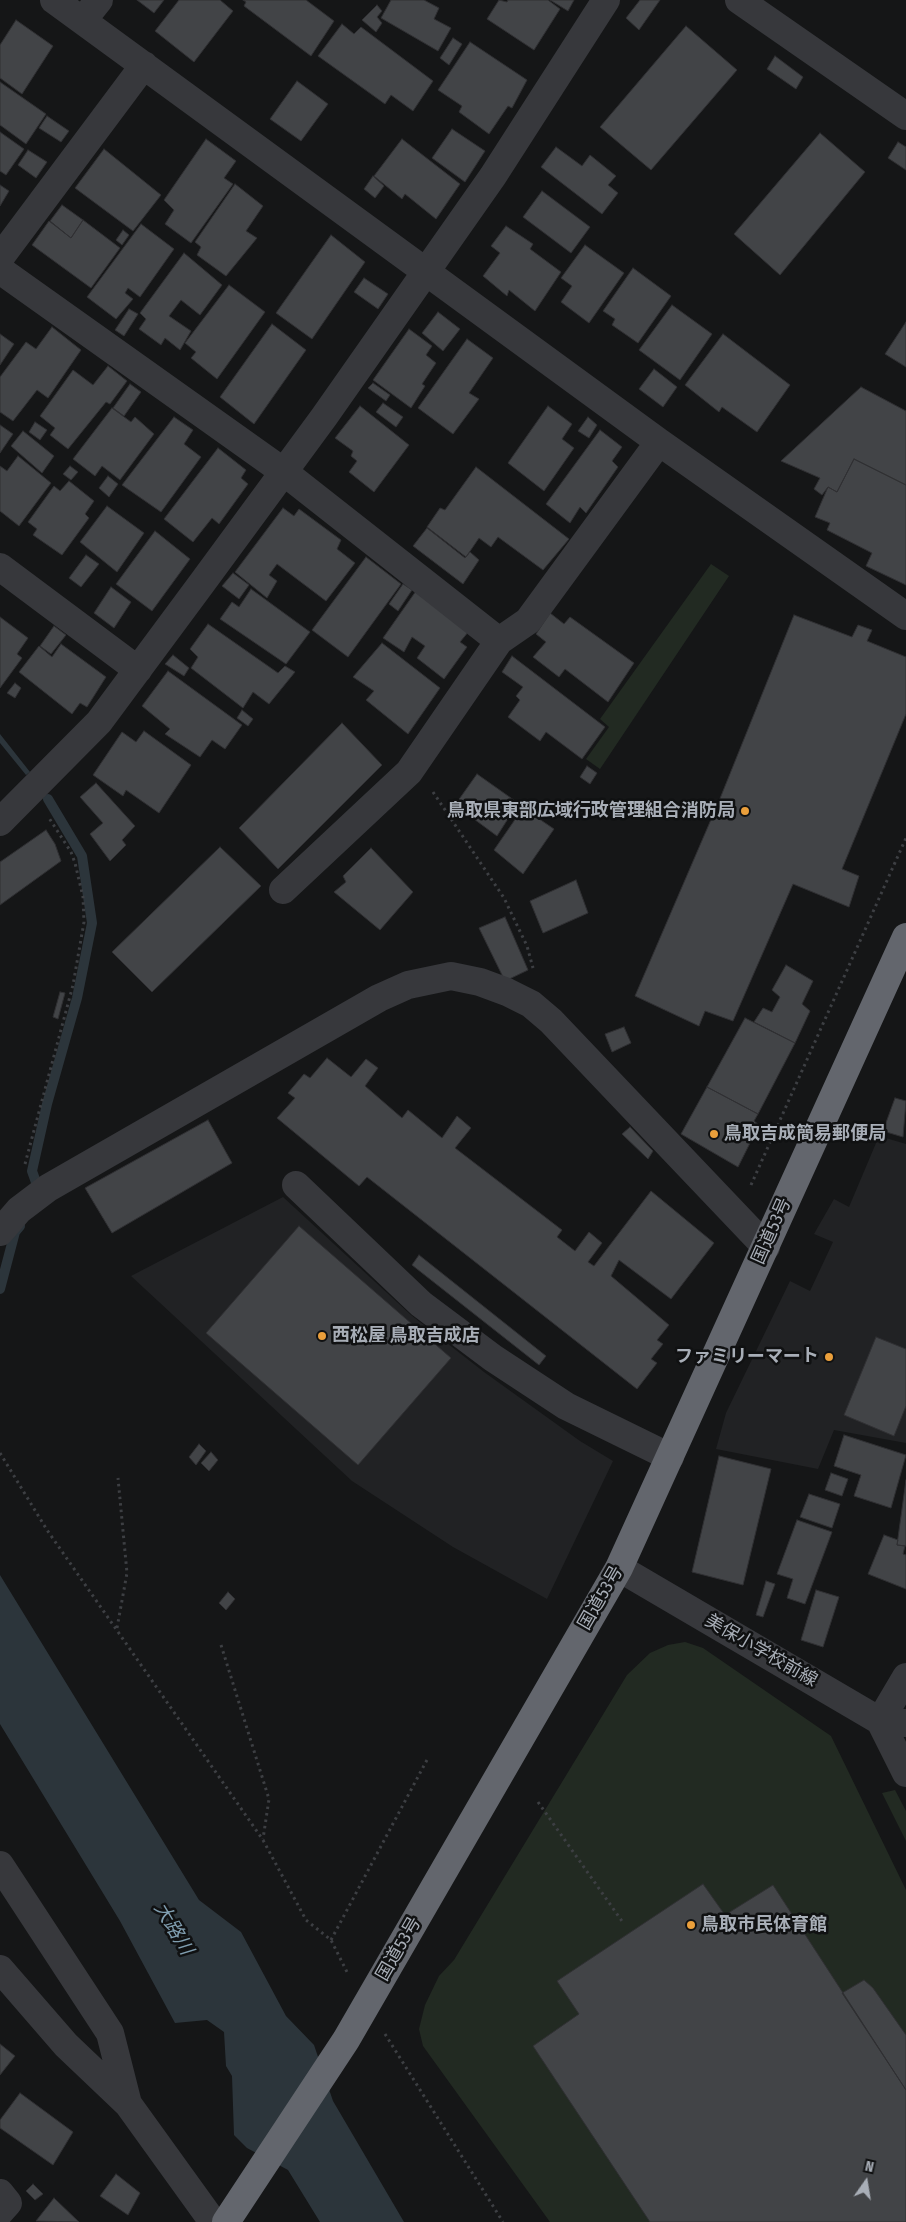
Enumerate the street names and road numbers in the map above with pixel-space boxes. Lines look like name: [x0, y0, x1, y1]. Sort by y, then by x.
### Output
street label: 国道53号: [748, 1195, 796, 1267]
street label: 国道53号: [574, 1562, 628, 1634]
street label: 美保小学校前線: [701, 1610, 821, 1692]
street label: 国道53号: [372, 1913, 426, 1985]

